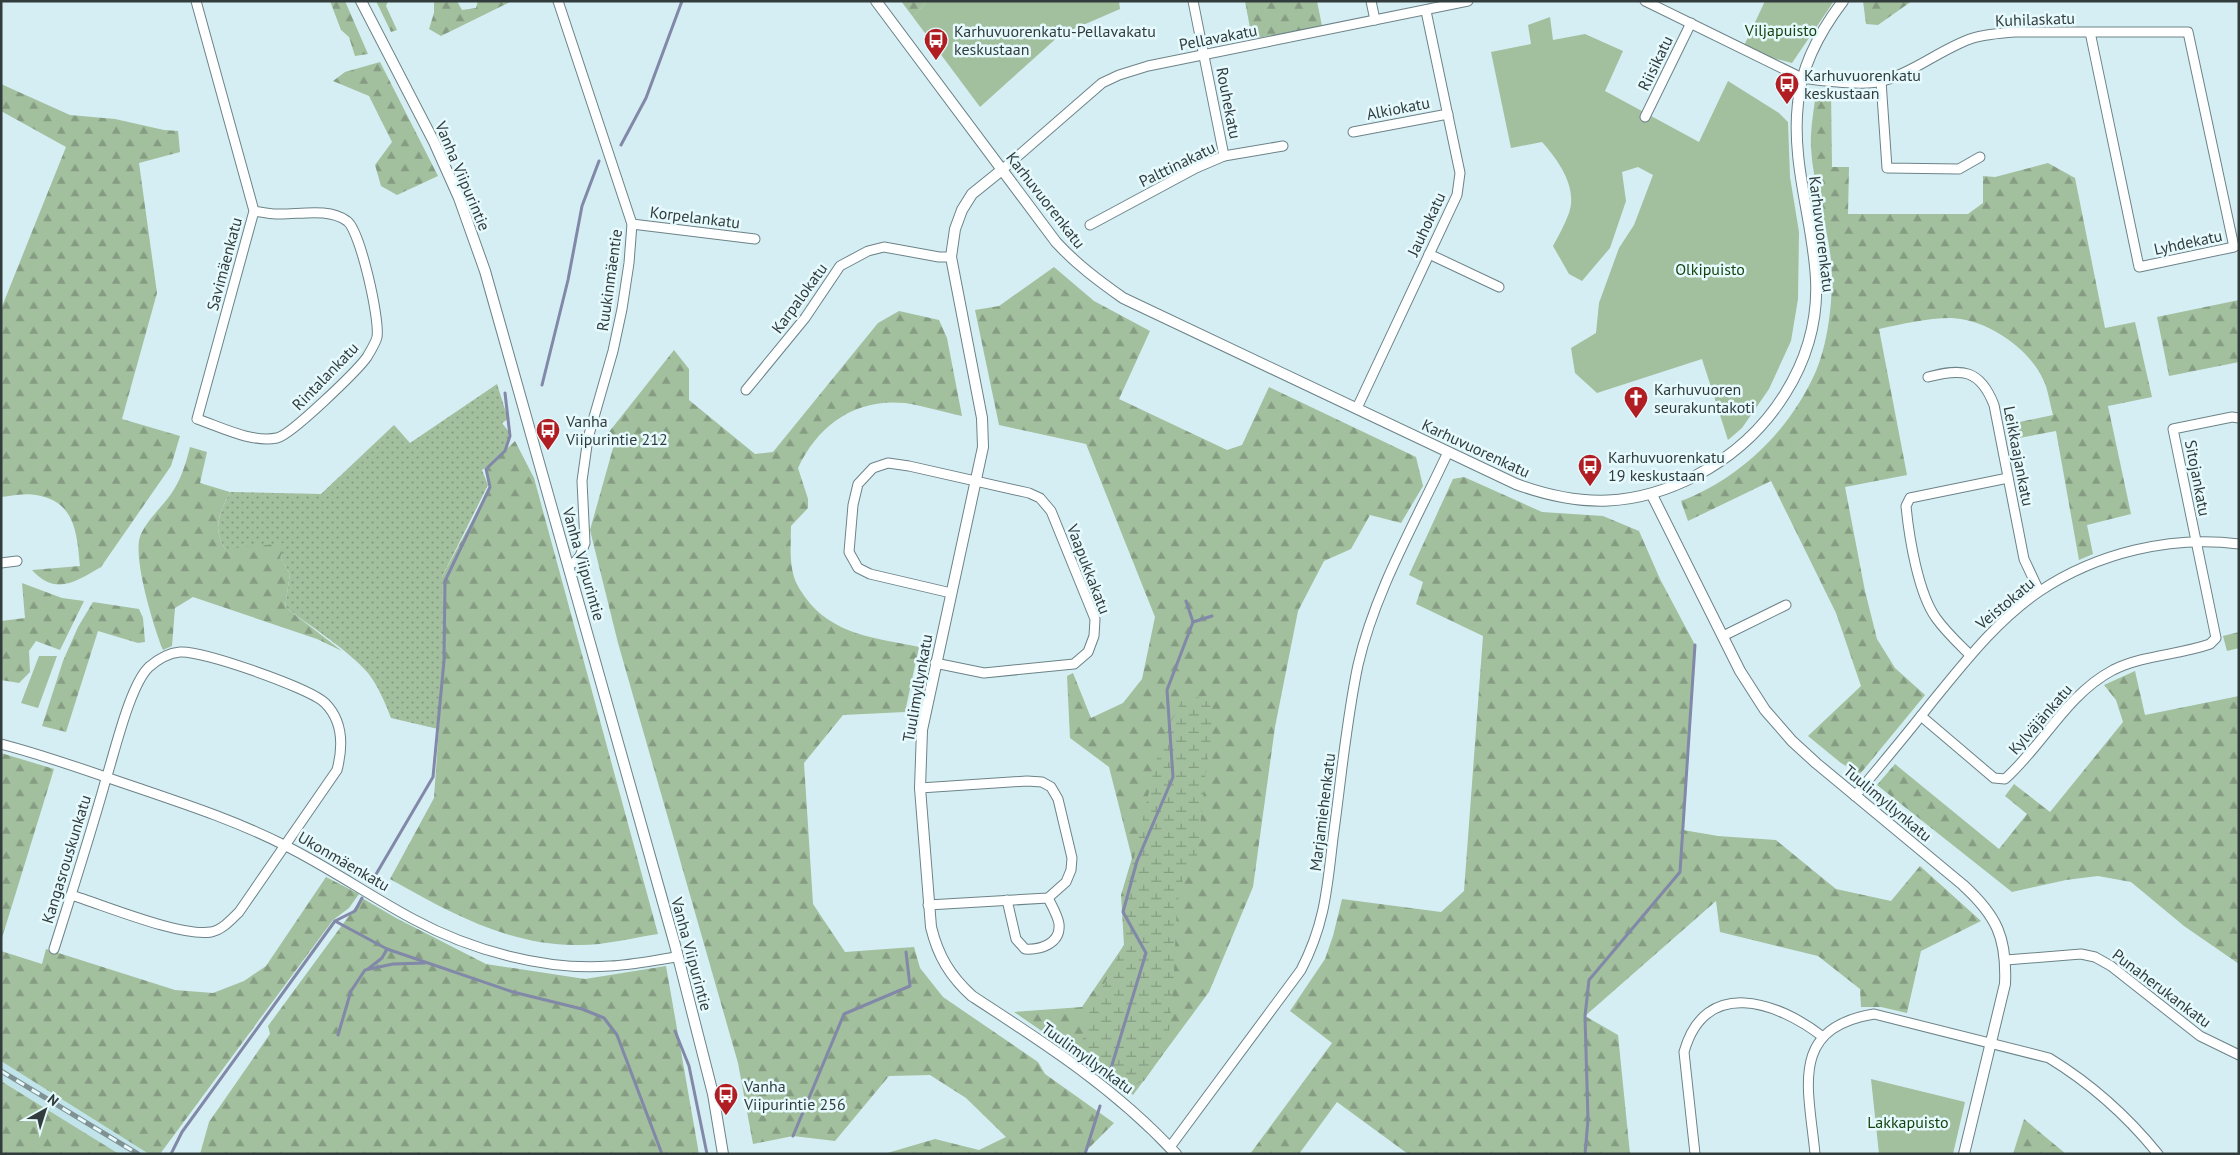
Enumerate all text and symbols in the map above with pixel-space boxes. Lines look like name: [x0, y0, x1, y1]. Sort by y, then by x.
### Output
street label: Kuhilaskatu: [1995, 8, 2075, 30]
street label: Pellavakatu: [1177, 20, 1259, 54]
park label: Viljapuisto: [1744, 20, 1817, 40]
place label: Karhuvuorenkatu-Pellavakatu keskustaan: [954, 21, 1156, 59]
bus stop icon: Karhuvuorenkatu-Pellavakatu keskustaan: [923, 27, 949, 61]
street label: Riisikatu: [1633, 32, 1677, 94]
place label: Karhuvuorenkatu keskustaan: [1804, 65, 1921, 103]
street label: Rouhekatu: [1212, 66, 1246, 140]
bus stop icon: Karhuvuorenkatu keskustaan: [1774, 71, 1800, 105]
street label: Alkiokatu: [1365, 92, 1431, 124]
street label: Vanha Viipurintie: [431, 117, 495, 234]
street label: Palttinakatu: [1136, 137, 1218, 191]
street label: Karhuvuorenkatu: [1002, 148, 1090, 252]
street label: Karhuvuorenkatu: [1805, 175, 1839, 293]
street label: Jauhokatu: [1402, 189, 1449, 260]
street label: Korpelankatu: [649, 202, 741, 232]
street label: Savimäenkatu: [202, 215, 246, 313]
street label: Lyhdekatu: [2152, 225, 2224, 259]
street label: Ruukinmäentie: [592, 228, 626, 332]
street label: Karpalokatu: [767, 259, 831, 337]
park label: Olkipuisto: [1675, 259, 1745, 279]
street label: Rintalankatu: [288, 338, 362, 414]
place label: Karhuvuoren seurakuntakoti: [1654, 379, 1755, 417]
church icon: Karhuvuoren seurakuntakoti: [1623, 385, 1649, 419]
street label: Leikkaajankatu: [1999, 404, 2039, 508]
place label: Vanha Viipurintie 212: [565, 411, 668, 449]
street label: Karhuvuorenkatu: [1419, 414, 1533, 482]
bus stop icon: Vanha Viipurintie 212: [535, 417, 561, 451]
street label: Sitojankatu: [2181, 438, 2215, 518]
place label: Karhuvuorenkatu 19 keskustaan: [1608, 447, 1725, 485]
bus stop icon: Karhuvuorenkatu 19 keskustaan: [1577, 453, 1603, 487]
street label: Vanha Viipurintie: [558, 504, 610, 623]
street label: Vaapukkakatu: [1062, 520, 1115, 617]
street label: Veistokatu: [1971, 573, 2039, 634]
street label: Tuulimyllynkatu: [898, 633, 936, 743]
street label: Kylväjänkatu: [2004, 680, 2076, 758]
street label: Marjamiehenkatu: [1305, 752, 1339, 872]
street label: Tuulimyllynkatu: [1840, 760, 1936, 846]
street label: Kangasrouskunkatu: [37, 792, 95, 926]
street label: Ukonmäenkatu: [295, 827, 393, 895]
street label: Vanha Viipurintie: [667, 894, 717, 1013]
street label: Punaherukankatu: [2109, 944, 2215, 1032]
street label: Tuulimyllynkatu: [1038, 1018, 1138, 1098]
place label: Vanha Viipurintie 256: [743, 1076, 846, 1114]
bus stop icon: Vanha Viipurintie 256: [713, 1082, 739, 1116]
north arrow: [20, 1085, 70, 1135]
text: N: [44, 1090, 62, 1110]
park label: Lakkapuisto: [1867, 1112, 1949, 1132]

